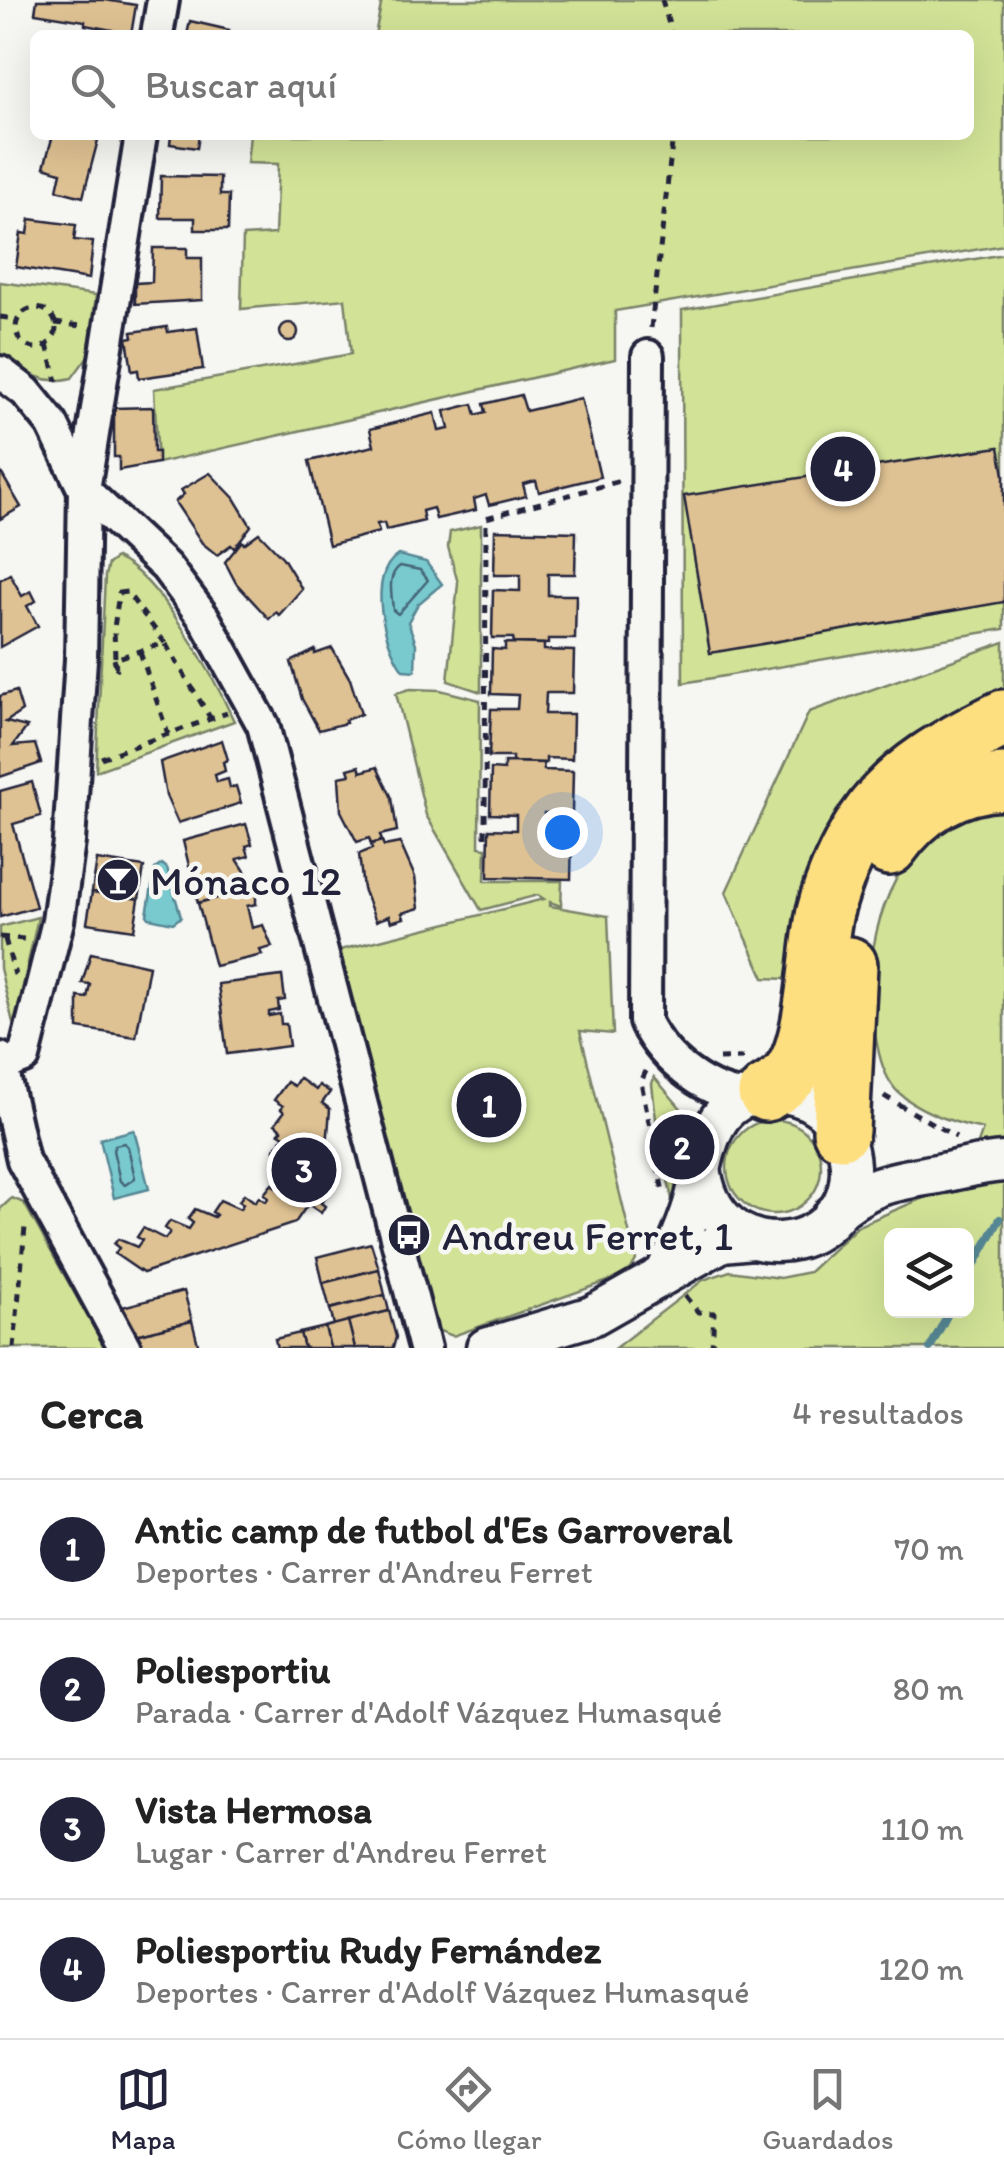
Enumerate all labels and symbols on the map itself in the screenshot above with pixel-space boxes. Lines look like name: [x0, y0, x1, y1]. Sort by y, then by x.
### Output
pin: 4: [810, 432, 876, 506]
your location: [537, 807, 588, 858]
place label: Mónaco 12: [150, 855, 342, 906]
bar icon: Mónaco 12: [95, 857, 141, 903]
pin: 1: [456, 1068, 522, 1142]
pin: 2: [650, 1110, 714, 1184]
pin: 3: [272, 1132, 336, 1208]
place label: Andreu Ferret, 1: [442, 1210, 733, 1261]
bus stop icon: Andreu Ferret, 1: [386, 1212, 432, 1258]

